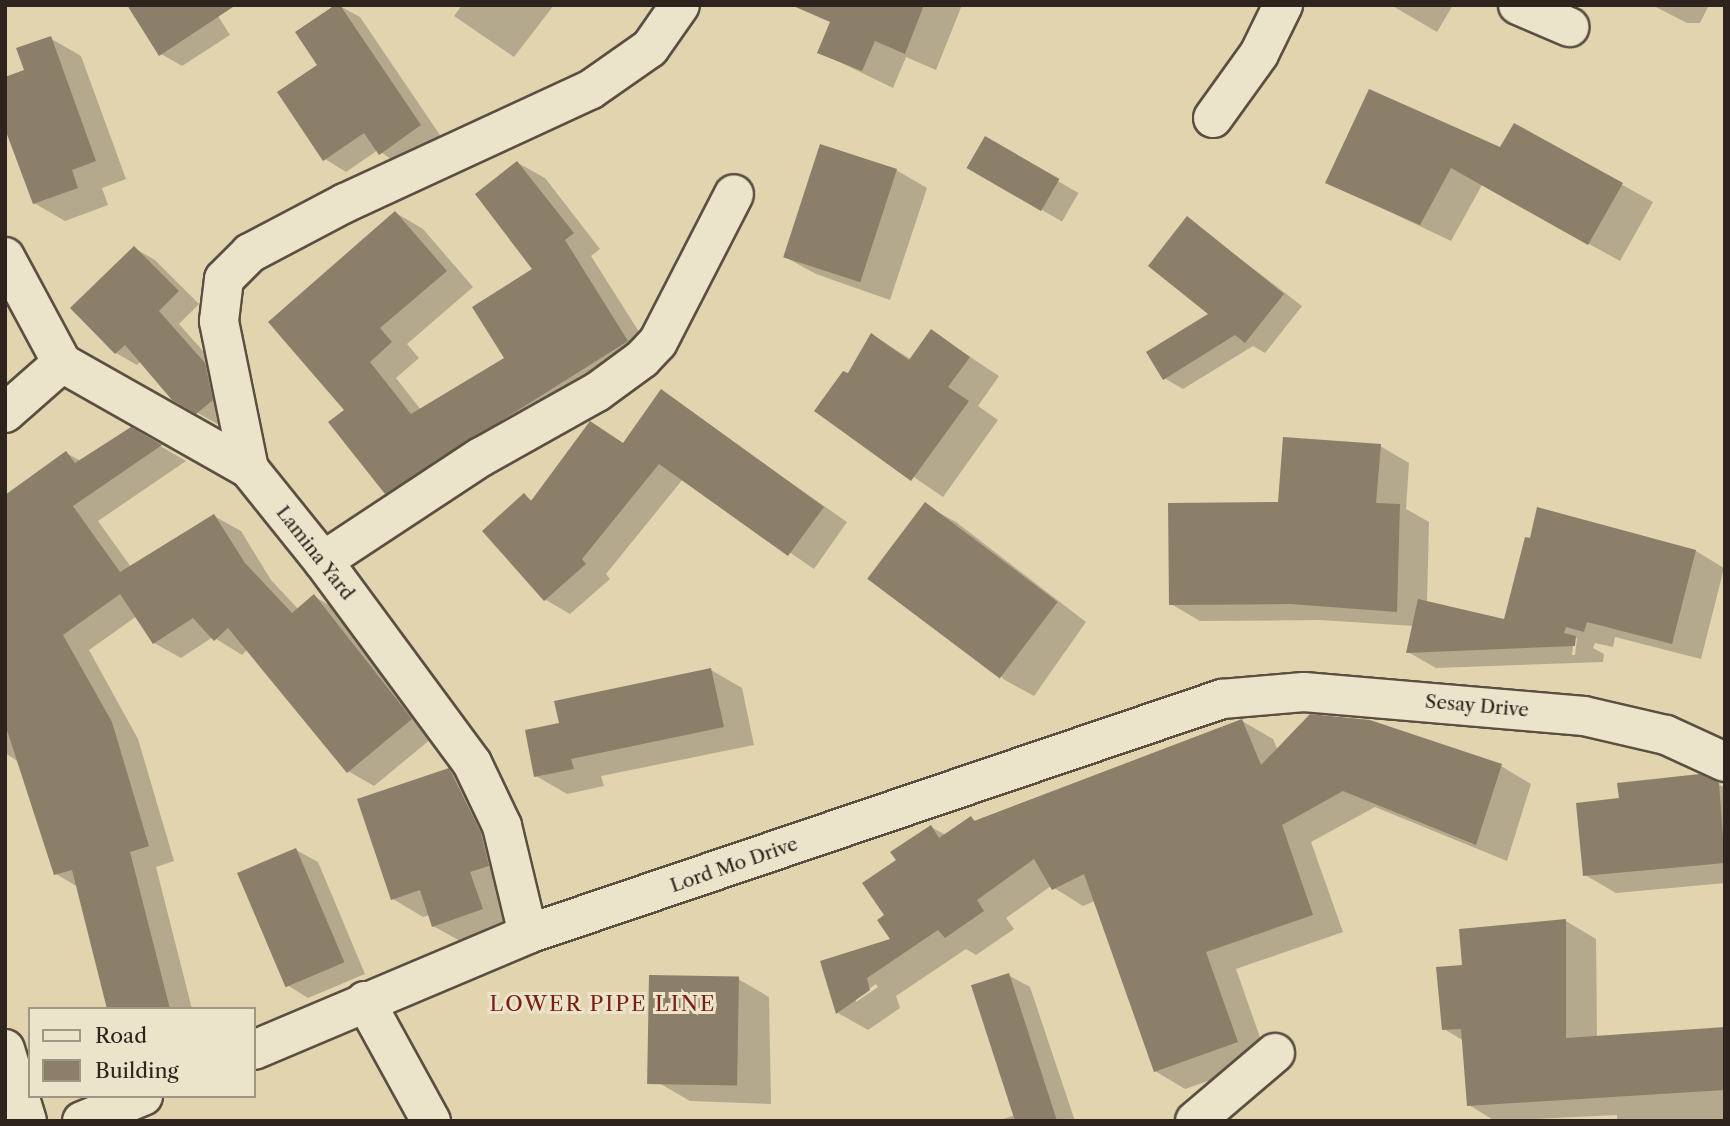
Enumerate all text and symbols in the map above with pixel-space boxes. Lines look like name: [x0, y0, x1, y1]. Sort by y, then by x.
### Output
street label: Lamina Yard: [271, 501, 359, 605]
street label: Sesay Drive: [1424, 690, 1530, 722]
street label: Lord Mo Drive: [667, 833, 801, 897]
district label: LOWER PIPE LINE: [491, 991, 715, 1017]
legend: [28, 1007, 256, 1098]
text: Road: [95, 1023, 147, 1048]
text: Building: [95, 1058, 179, 1083]

